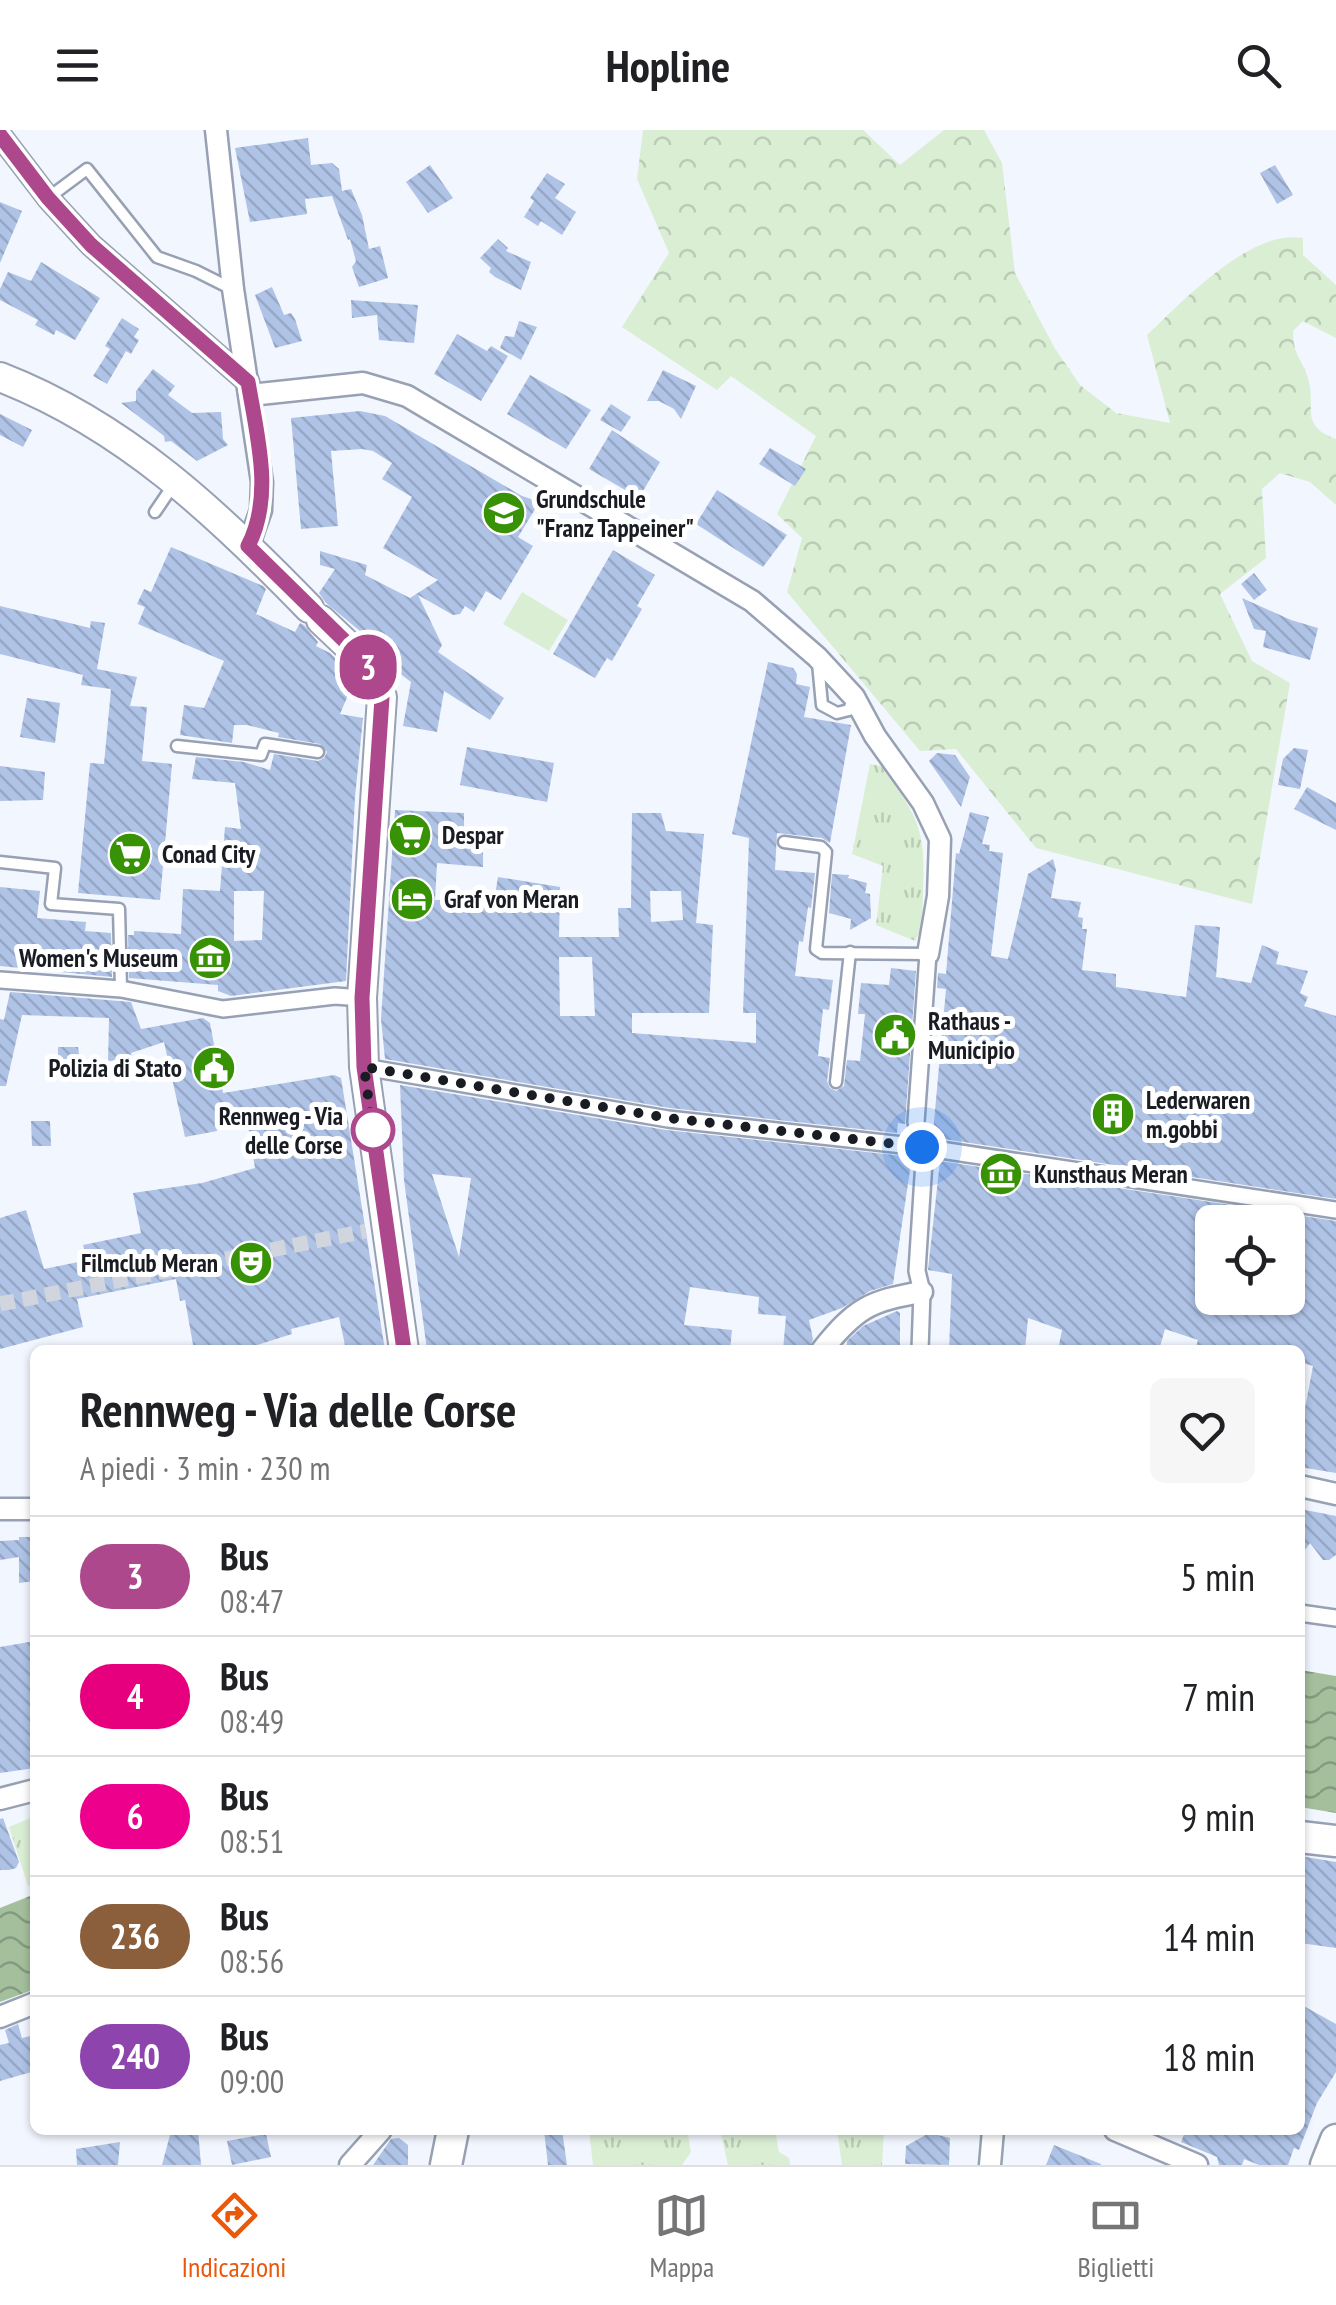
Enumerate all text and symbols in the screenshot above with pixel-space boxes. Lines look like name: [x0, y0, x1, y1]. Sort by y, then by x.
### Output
text: Hopline: [606, 36, 730, 94]
icon: menu: [50, 38, 105, 93]
icon: search: [1231, 38, 1286, 93]
place label: Grundschule "Franz Tappeiner": [536, 483, 694, 544]
school or university icon: Grundschule "Franz Tappeiner": [481, 490, 527, 536]
line badge: 3: [336, 634, 400, 700]
text: 3: [360, 644, 376, 690]
supermarket icon: Despar: [387, 812, 433, 858]
place label: Despar: [442, 819, 504, 851]
supermarket icon: Conad City: [107, 831, 153, 877]
place label: Conad City: [162, 838, 256, 870]
hotel icon: Graf von Meran: [389, 876, 435, 922]
place label: Graf von Meran: [444, 883, 579, 915]
museum icon: Women's Museum: [187, 935, 233, 981]
place label: Women's Museum: [18, 942, 178, 974]
place label: Rathaus - Municipio: [928, 1005, 1015, 1066]
public building icon: Rathaus - Municipio: [872, 1012, 918, 1058]
public building icon: Polizia di Stato: [191, 1045, 237, 1091]
place label: Polizia di Stato: [49, 1052, 182, 1084]
place label: Lederwaren m.gobbi: [1146, 1084, 1250, 1145]
building icon: Lederwaren m.gobbi: [1090, 1091, 1136, 1137]
place label: Rennweg - Via delle Corse: [219, 1100, 343, 1161]
marker: Rennweg - Via delle Corse: [352, 1109, 394, 1151]
your location: [897, 1122, 947, 1172]
museum icon: Kunsthaus Meran: [978, 1151, 1024, 1197]
place label: Kunsthaus Meran: [1034, 1158, 1188, 1190]
map controls: [1195, 1205, 1305, 1315]
button: locate: [1195, 1205, 1305, 1315]
theatre icon: Filmclub Meran: [228, 1240, 274, 1286]
place label: Filmclub Meran: [81, 1247, 218, 1279]
text: Rennweg - Via delle Corse: [80, 1378, 517, 1440]
button: heart: [1150, 1378, 1255, 1483]
text: A piedi · 3 min · 230 m: [80, 1447, 330, 1489]
text: Bus: [220, 1531, 269, 1580]
text: 5 min: [1180, 1552, 1255, 1601]
text: 3: [127, 1553, 143, 1599]
text: 08:47: [220, 1580, 284, 1622]
text: Bus: [220, 1651, 269, 1700]
text: 7 min: [1182, 1672, 1255, 1721]
text: 4: [127, 1673, 143, 1719]
text: 08:49: [220, 1700, 284, 1742]
text: Bus: [220, 1771, 269, 1820]
text: 9 min: [1180, 1792, 1255, 1841]
text: 6: [127, 1793, 143, 1839]
text: 08:51: [220, 1820, 284, 1862]
text: Bus: [220, 1891, 269, 1940]
text: 14 min: [1163, 1912, 1255, 1961]
text: 236: [110, 1913, 160, 1959]
text: 08:56: [220, 1940, 284, 1982]
text: Bus: [220, 2011, 269, 2060]
text: 18 min: [1163, 2032, 1255, 2081]
text: 240: [110, 2033, 160, 2079]
text: 09:00: [220, 2060, 284, 2102]
tab: Indicazioni: [182, 2188, 286, 2285]
tab: Mappa: [650, 2188, 714, 2285]
tab: Biglietti: [1077, 2188, 1154, 2285]

